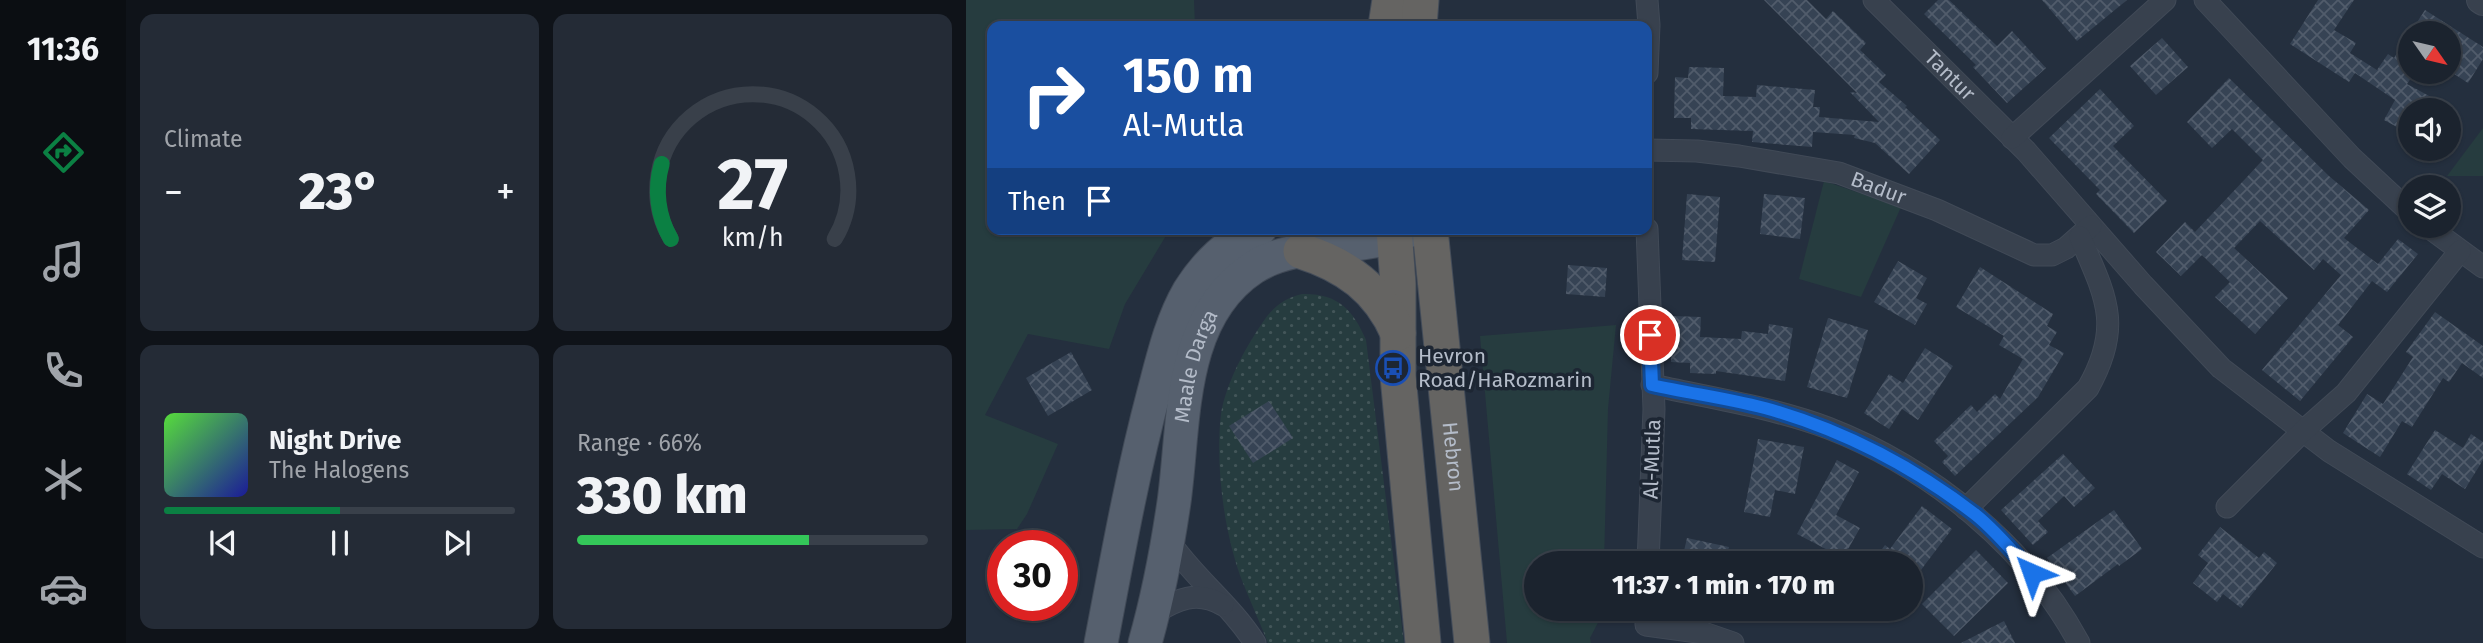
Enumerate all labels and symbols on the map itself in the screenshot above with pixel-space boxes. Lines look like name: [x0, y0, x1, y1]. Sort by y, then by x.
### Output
north arrow: [2398, 21, 2460, 84]
street label: Tantur: [1919, 45, 1981, 106]
street label: Badur: [1847, 166, 1910, 210]
street label: Maale Darga: [1169, 305, 1224, 424]
pin: [1620, 305, 1680, 365]
place label: Hevron Road/HaRozmarin: [1418, 343, 1593, 393]
bus stop icon: Hevron Road/HaRozmarin: [1374, 349, 1412, 387]
street label: Al-Mutla: [1638, 419, 1666, 499]
street label: Hebron: [1437, 421, 1470, 493]
speed limit sign: 30: [987, 530, 1078, 621]
position arrow: [1995, 536, 2069, 610]

